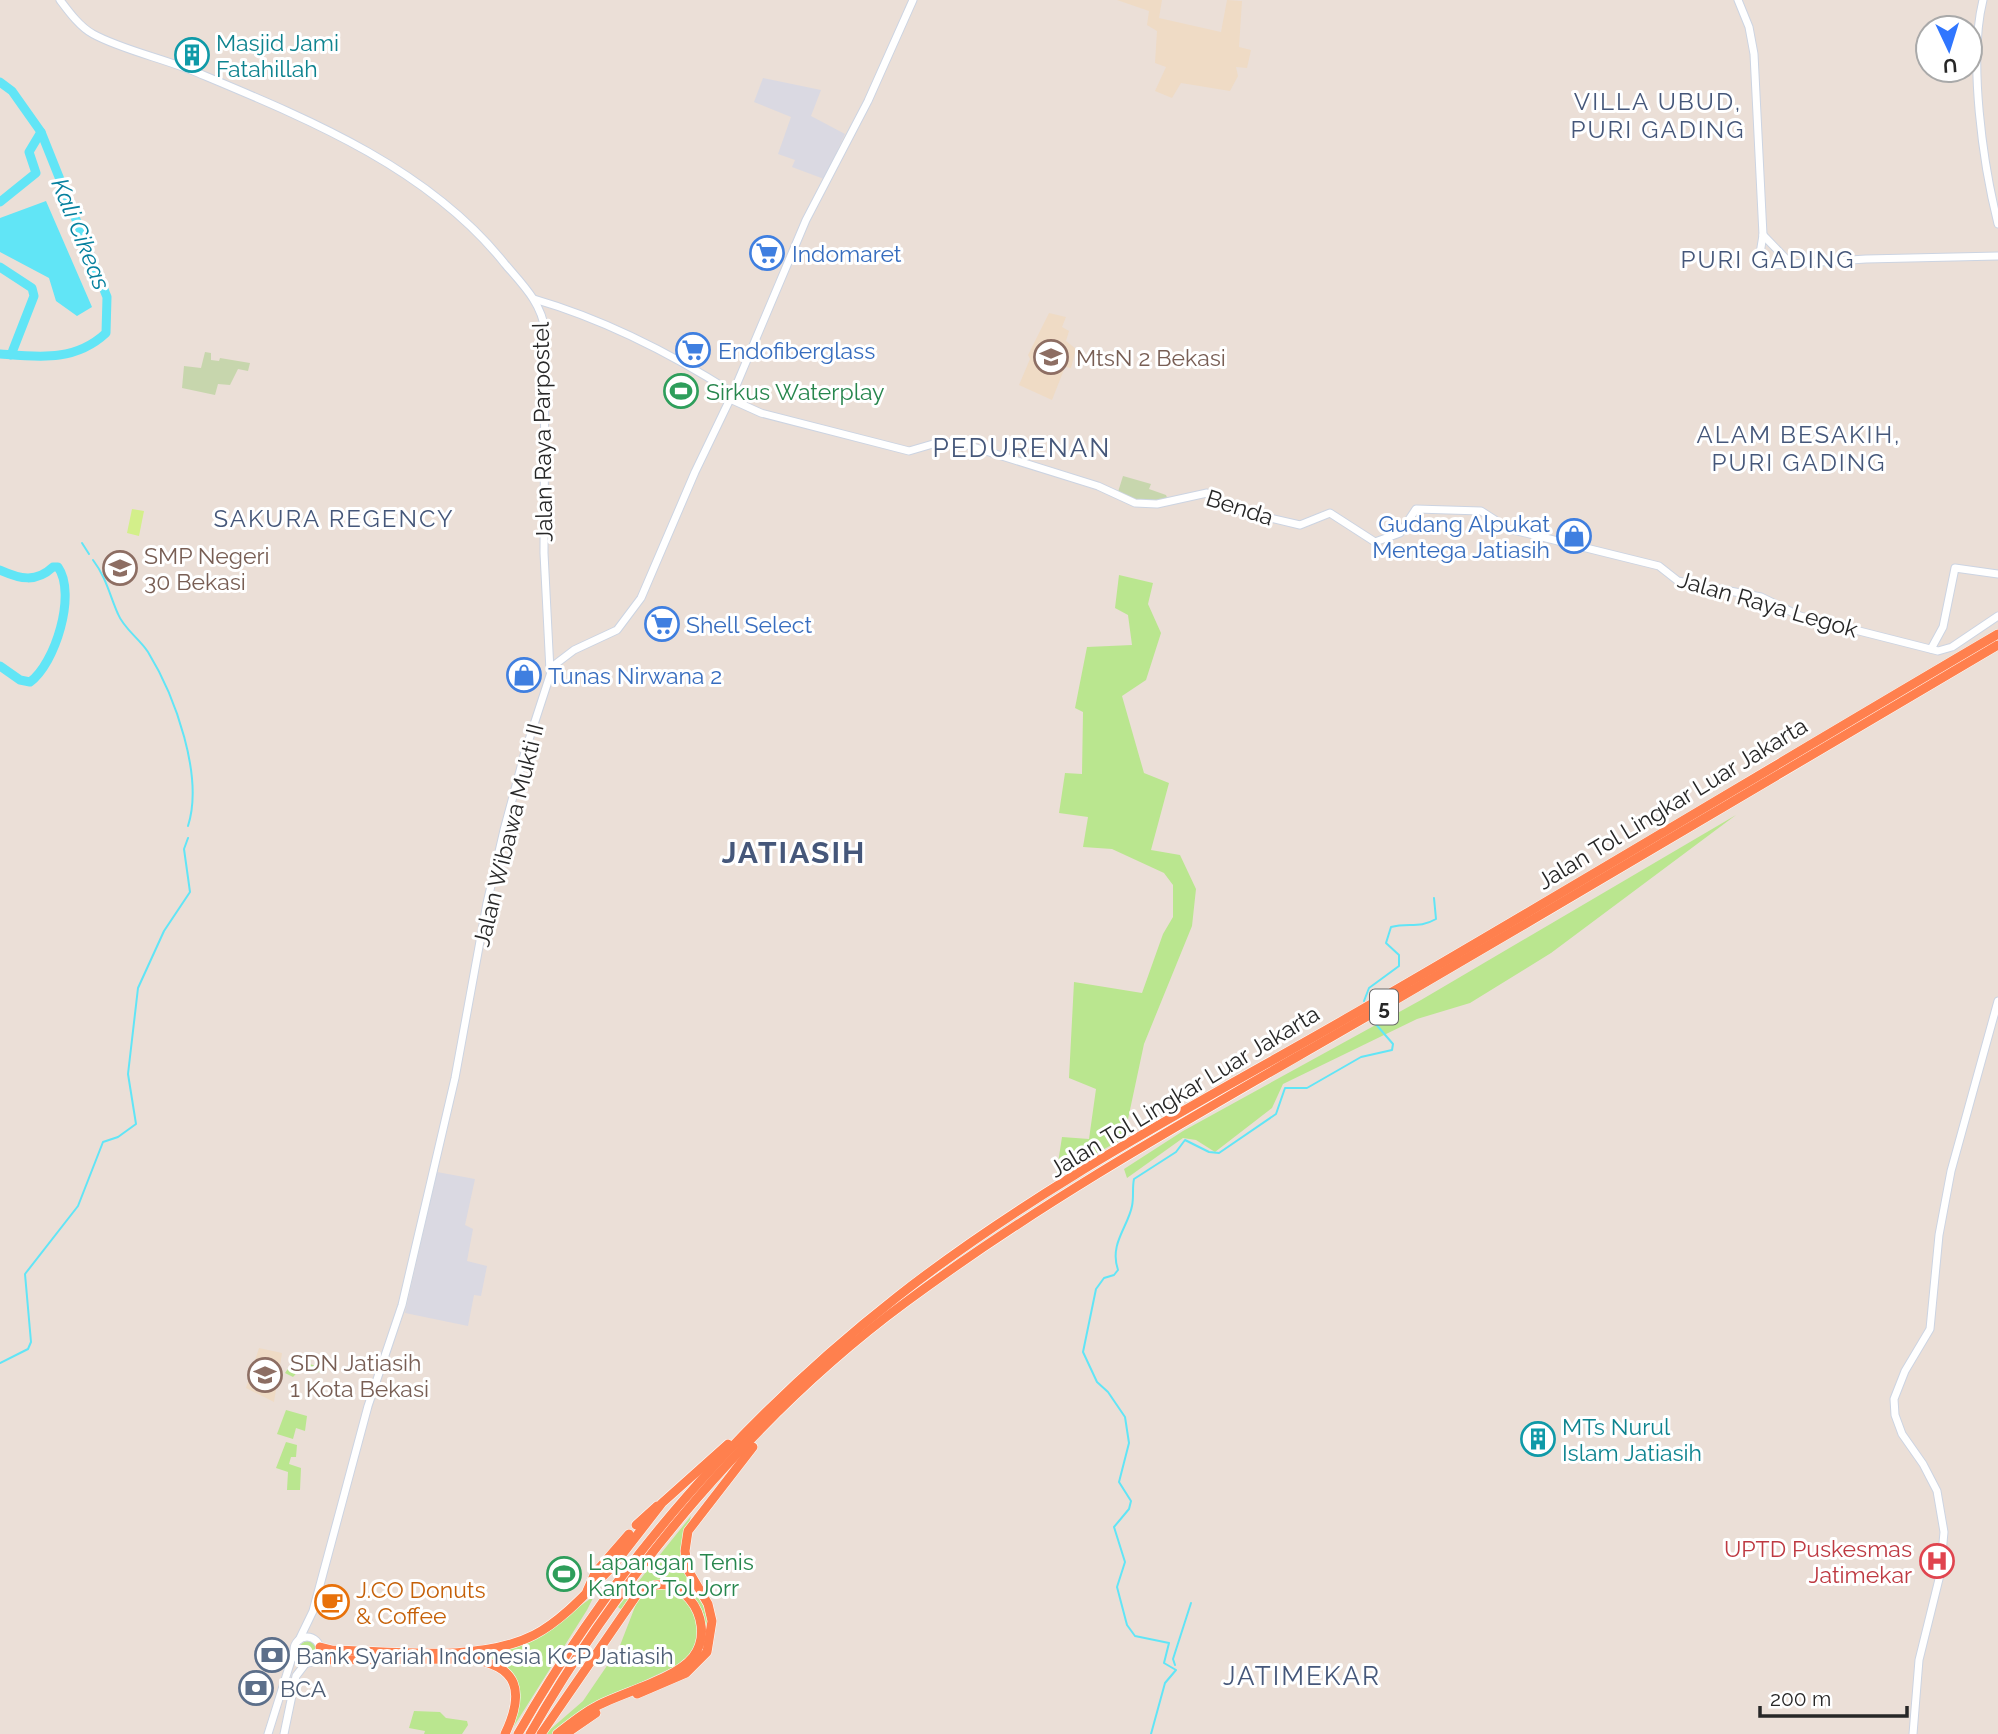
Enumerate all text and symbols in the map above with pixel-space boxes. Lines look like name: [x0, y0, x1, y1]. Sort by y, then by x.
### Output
north arrow: [1914, 14, 1984, 84]
place label: Masjid Jami Fatahillah: [216, 29, 339, 82]
building icon: Masjid Jami Fatahillah: [173, 36, 211, 74]
text: U: [1942, 54, 1958, 77]
district label: VILLA UBUD, PURI GADING: [1570, 87, 1746, 144]
water label: Kali Cikeas: [46, 174, 116, 294]
supermarket icon: Indomaret: [748, 234, 786, 272]
place label: Indomaret: [792, 240, 902, 267]
district label: PURI GADING: [1680, 245, 1856, 274]
street label: Jalan Raya Parpostel: [527, 321, 557, 542]
supermarket icon: Endofiberglass: [674, 331, 712, 369]
place label: Endofiberglass: [718, 337, 875, 364]
school or university icon: MtsN 2 Bekasi: [1032, 338, 1070, 376]
place label: MtsN 2 Bekasi: [1076, 344, 1226, 371]
sports icon: Sirkus Waterplay: [662, 372, 700, 410]
place label: Sirkus Waterplay: [706, 378, 885, 405]
district label: ALAM BESAKIH, PURI GADING: [1696, 420, 1902, 477]
district label: PEDURENAN: [933, 433, 1111, 463]
street label: Benda: [1203, 483, 1277, 531]
district label: SAKURA REGENCY: [213, 504, 455, 533]
place label: Gudang Alpukat Mentega Jatiasih: [1372, 510, 1550, 563]
shop icon: Gudang Alpukat Mentega Jatiasih: [1555, 517, 1593, 555]
place label: SMP Negeri 30 Bekasi: [144, 542, 270, 595]
school or university icon: SMP Negeri 30 Bekasi: [101, 549, 139, 587]
street label: Jalan Raya Legok: [1675, 565, 1861, 643]
supermarket icon: Shell Select: [643, 605, 681, 643]
place label: Shell Select: [686, 611, 812, 638]
shop icon: Tunas Nirwana 2: [505, 656, 543, 694]
place label: Tunas Nirwana 2: [548, 662, 722, 689]
street label: Jalan Tol Lingkar Luar Jakarta: [1532, 712, 1812, 894]
street label: Jalan Wibawa Mukti II: [467, 721, 549, 949]
district label: JATIASIH: [722, 835, 866, 870]
road number: 5: [1370, 990, 1398, 1024]
street label: Jalan Tol Lingkar Luar Jakarta: [1044, 1000, 1324, 1182]
place label: SDN Jatiasih 1 Kota Bekasi: [290, 1349, 429, 1402]
school or university icon: SDN Jatiasih 1 Kota Bekasi: [246, 1356, 284, 1394]
place label: MTs Nurul Islam Jatiasih: [1562, 1413, 1702, 1466]
building icon: MTs Nurul Islam Jatiasih: [1519, 1420, 1557, 1458]
place label: UPTD Puskesmas Jatimekar: [1724, 1535, 1912, 1588]
hospital icon: UPTD Puskesmas Jatimekar: [1918, 1542, 1956, 1580]
place label: Lapangan Tenis Kantor Tol Jorr: [588, 1548, 754, 1601]
sports icon: Lapangan Tenis Kantor Tol Jorr: [545, 1555, 583, 1593]
place label: J.CO Donuts & Coffee: [356, 1576, 486, 1629]
cafe icon: J.CO Donuts & Coffee: [313, 1583, 351, 1621]
bank icon: Bank Syariah Indonesia KCP Jatiasih: [253, 1636, 291, 1674]
place label: Bank Syariah Indonesia KCP Jatiasih: [296, 1642, 674, 1669]
district label: JATIMEKAR: [1223, 1661, 1381, 1691]
bank icon: BCA: [237, 1669, 275, 1707]
scale bar: [1760, 1674, 1907, 1718]
place label: BCA: [280, 1675, 327, 1702]
text: 200 m: [1770, 1686, 1831, 1711]

